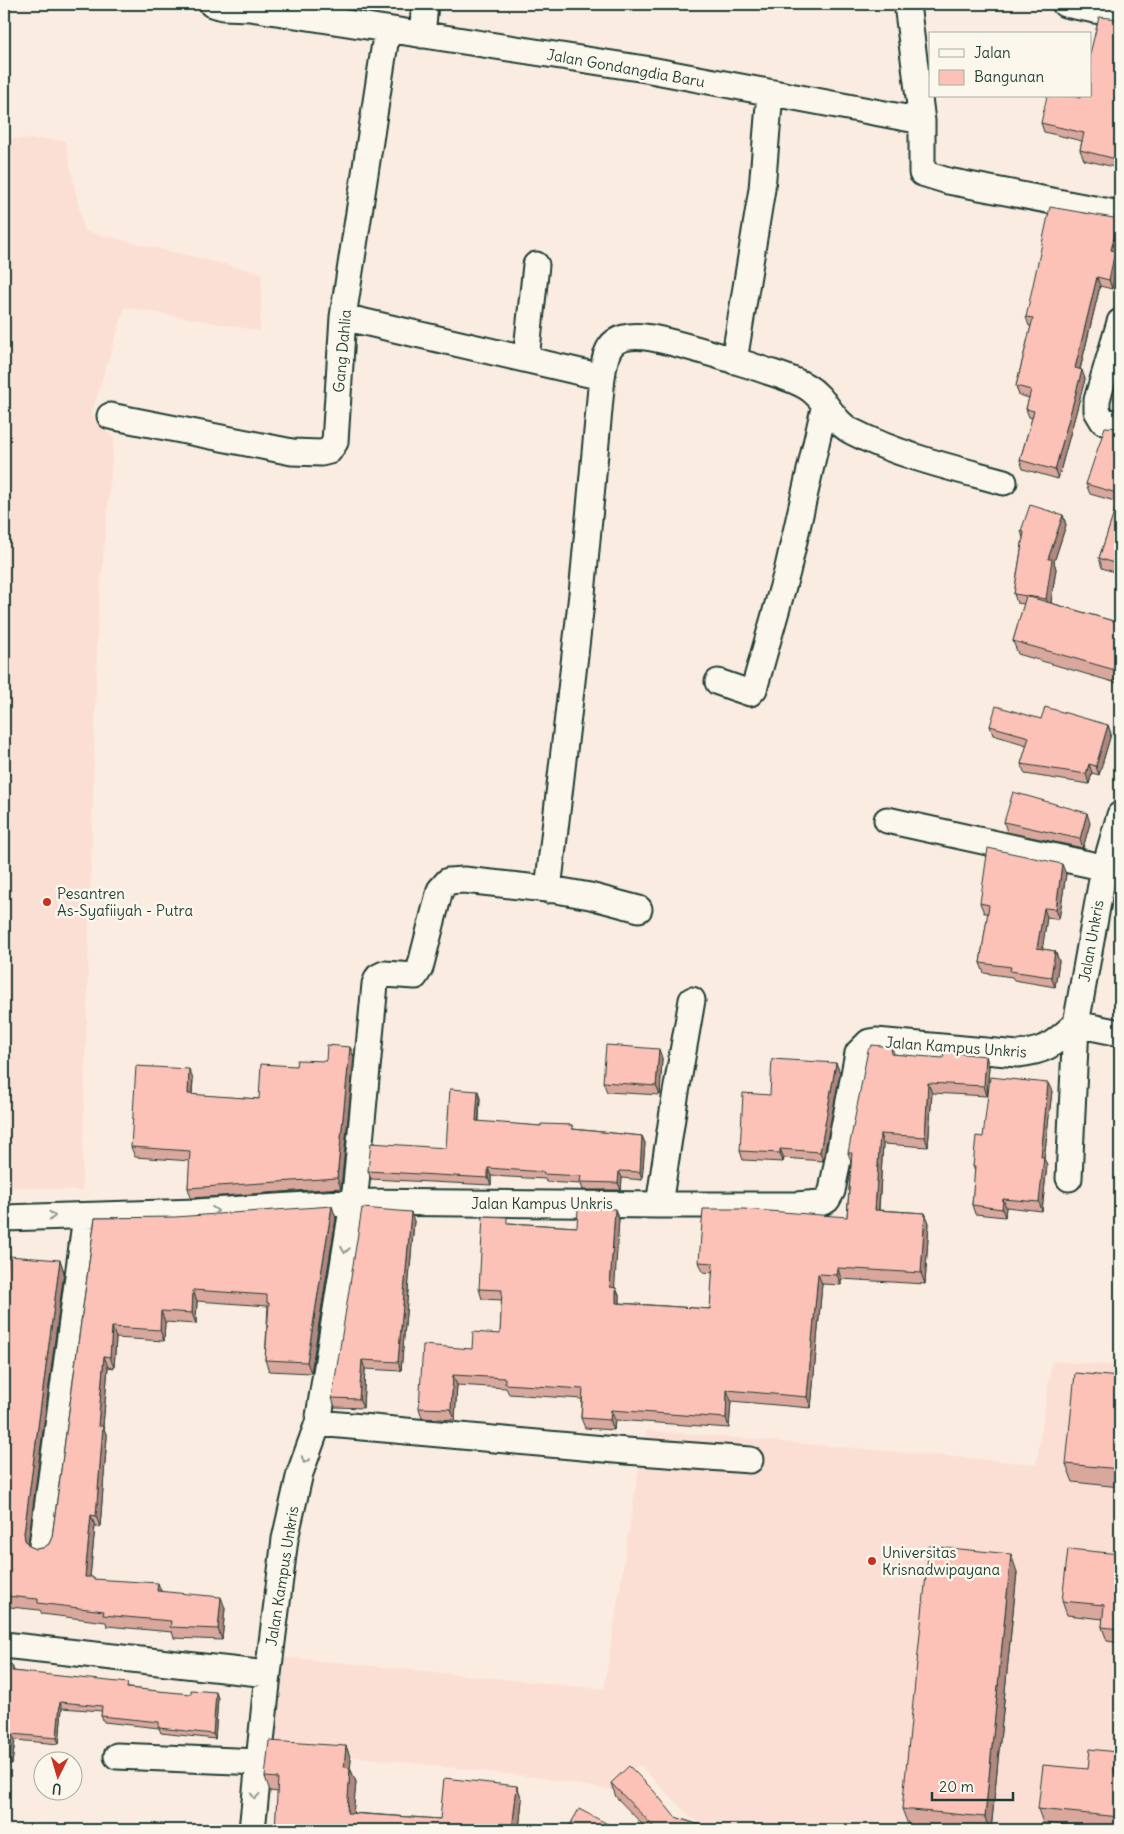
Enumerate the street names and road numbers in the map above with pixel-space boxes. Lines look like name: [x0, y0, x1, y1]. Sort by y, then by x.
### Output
street label: Jalan Gondangdia Baru: [545, 45, 707, 91]
street label: Gang Dahlia: [329, 308, 355, 393]
street label: Jalan Unkris: [1074, 898, 1108, 984]
street label: Jalan Kampus Unkris: [885, 1033, 1027, 1061]
street label: Jalan Kampus Unkris: [471, 1194, 613, 1213]
street label: Jalan Kampus Unkris: [262, 1504, 302, 1647]

